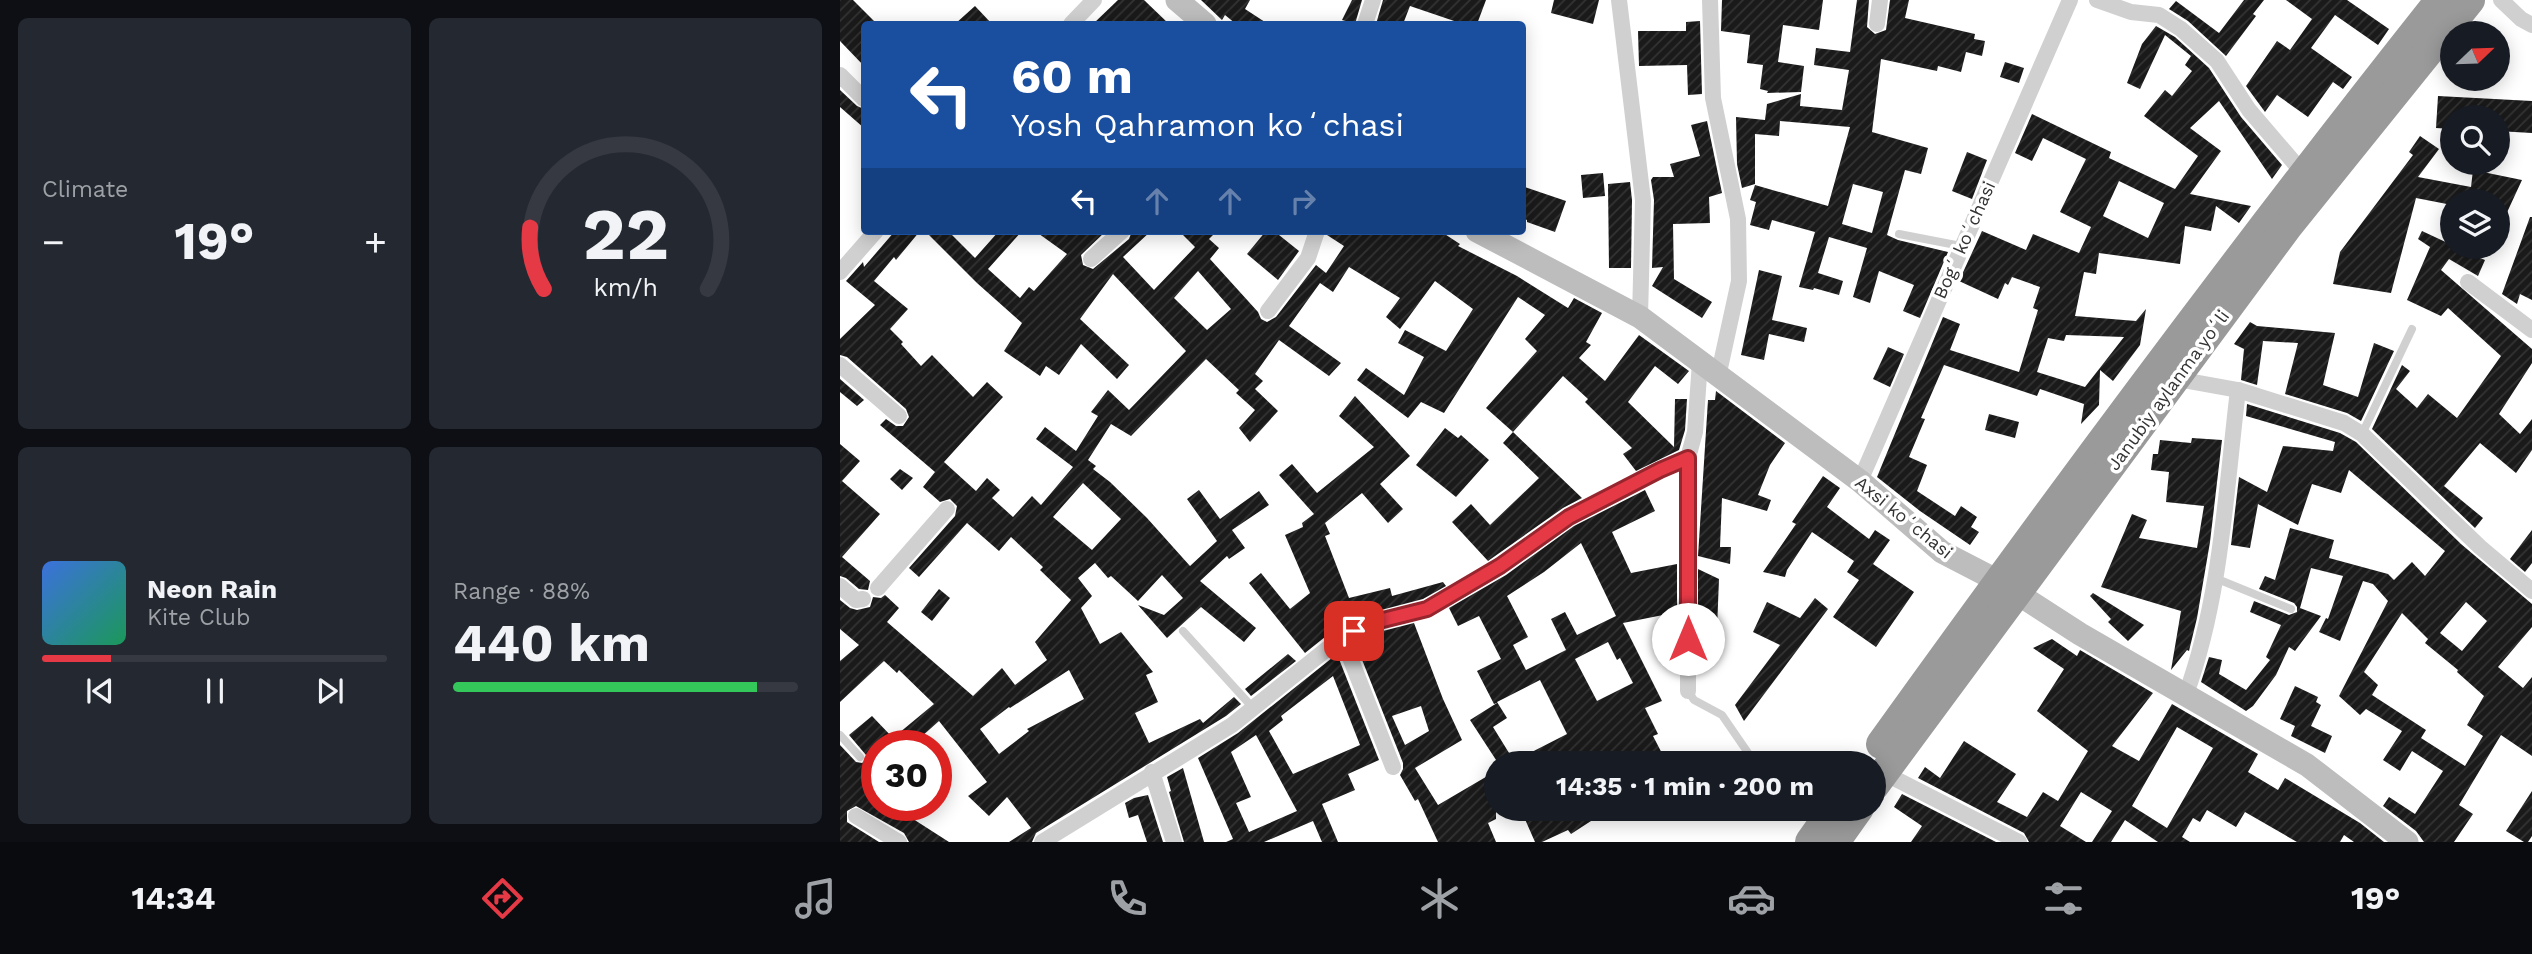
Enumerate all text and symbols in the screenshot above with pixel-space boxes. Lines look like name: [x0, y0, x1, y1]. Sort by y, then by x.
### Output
north arrow: [2440, 21, 2510, 91]
map controls: [2440, 21, 2510, 259]
text: 60 m: [1011, 47, 1133, 105]
icon: left: [896, 49, 987, 140]
button: search: [2440, 105, 2510, 175]
text: Yosh Qahramon koʻchasi: [1011, 106, 1404, 144]
text: Climate: [42, 176, 128, 203]
street label: Bogʻ koʻchasi: [1929, 178, 1999, 302]
icon: left: [1065, 182, 1103, 220]
icon: ahead: [1138, 182, 1176, 220]
icon: ahead: [1211, 182, 1249, 220]
icon: right: [1284, 182, 1322, 220]
button: layers: [2440, 189, 2510, 259]
text: 22: [582, 192, 669, 278]
text: 19°: [174, 211, 255, 272]
text: −: [42, 220, 65, 264]
text: +: [364, 220, 387, 264]
text: km/h: [593, 273, 658, 302]
street label: Janubiy aylanma yoʻli: [2103, 306, 2233, 474]
street label: Axsi koʻchasi: [1851, 471, 1957, 563]
text: Neon Rain: [147, 574, 277, 604]
text: Range · 88%: [453, 578, 590, 605]
pin: [1324, 601, 1384, 661]
position arrow: [1651, 602, 1725, 676]
text: Kite Club: [147, 604, 250, 631]
icon: arrive: [1335, 612, 1373, 650]
text: 440 km: [453, 613, 650, 674]
icon: previous: [81, 672, 119, 710]
icon: pause: [196, 672, 234, 710]
icon: next: [311, 672, 349, 710]
speed limit sign: 30: [861, 730, 952, 821]
text: 14:35 · 1 min · 200 m: [1556, 771, 1814, 801]
icon: directions: [478, 874, 527, 923]
icon: music: [791, 874, 840, 923]
icon: phone: [1103, 874, 1152, 923]
icon: climate: [1415, 874, 1464, 923]
icon: car: [1727, 874, 1776, 923]
icon: filters: [2039, 874, 2088, 923]
text: 14:34: [132, 879, 215, 917]
text: 19°: [2351, 879, 2400, 917]

